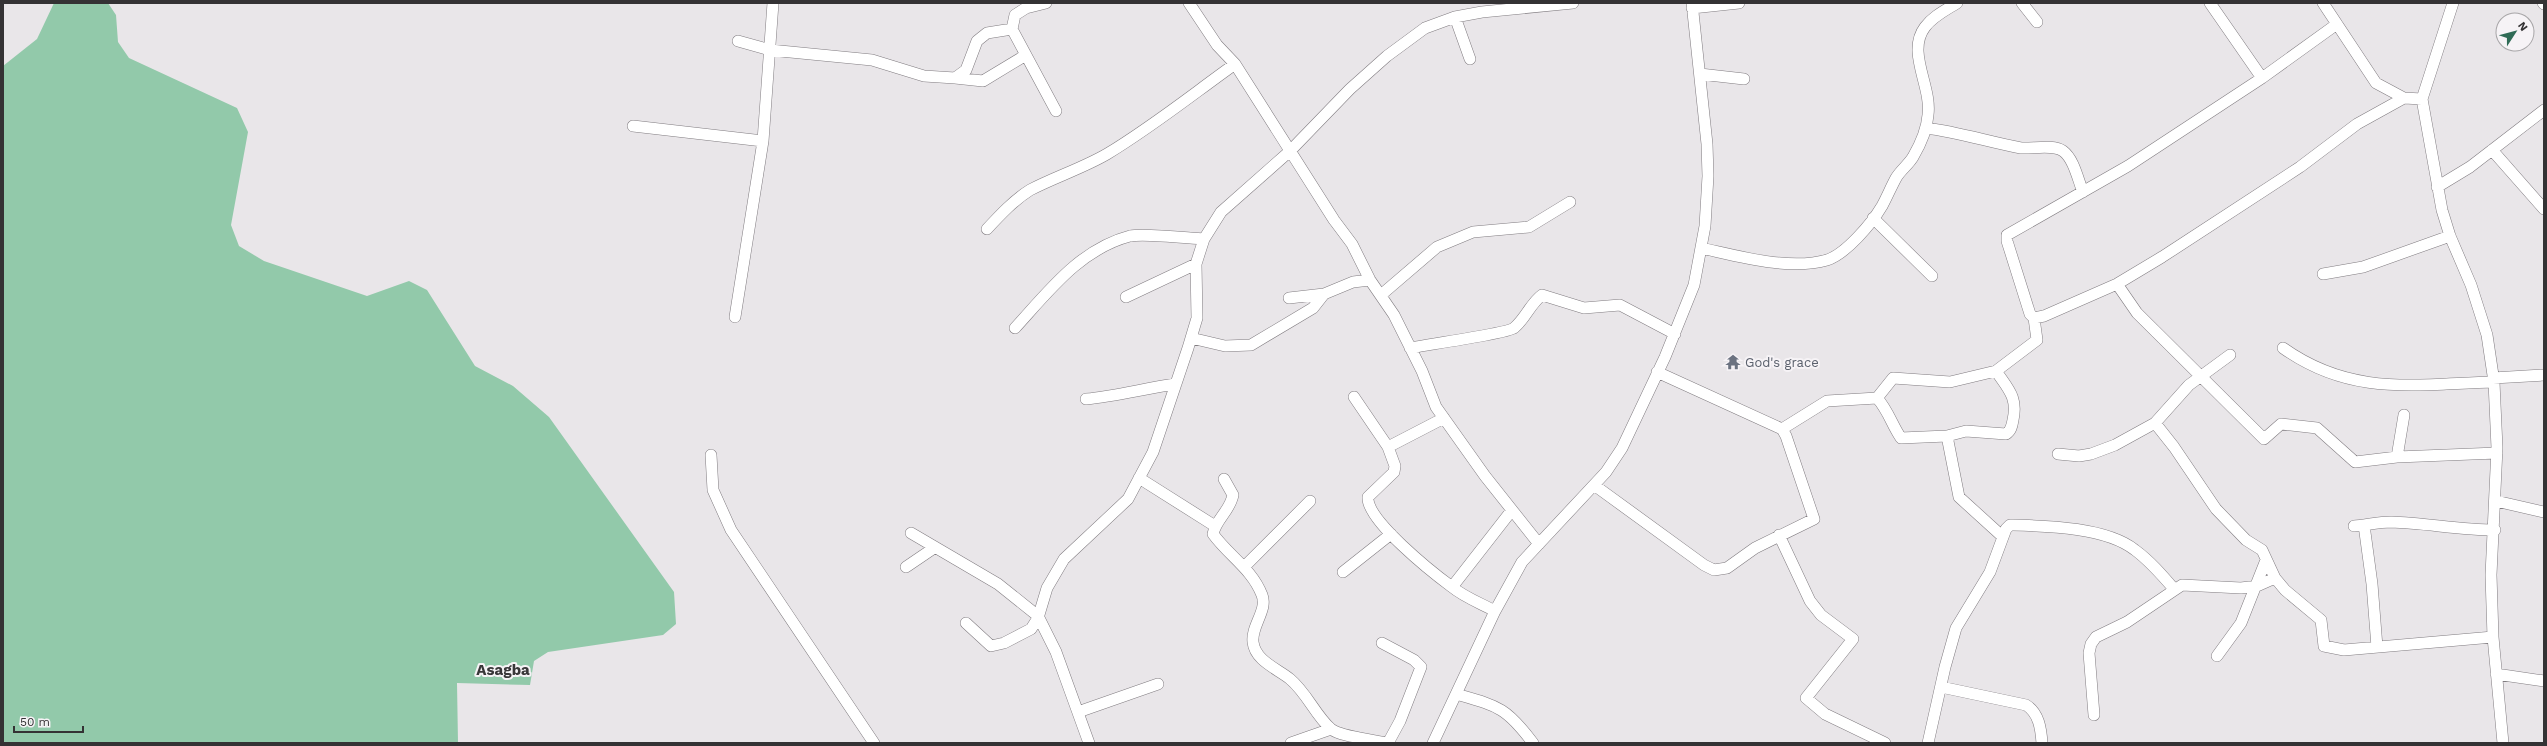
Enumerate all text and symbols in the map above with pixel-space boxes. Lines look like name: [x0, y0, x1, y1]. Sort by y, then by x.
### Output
north arrow: [2495, 12, 2535, 52]
text: N: [2515, 19, 2530, 34]
temple icon: God's grace: [1724, 353, 1742, 371]
place label: God's grace: [1745, 355, 1819, 370]
district label: Asagba: [476, 661, 530, 679]
scale bar: [14, 708, 83, 734]
text: 50 m: [20, 715, 50, 729]

